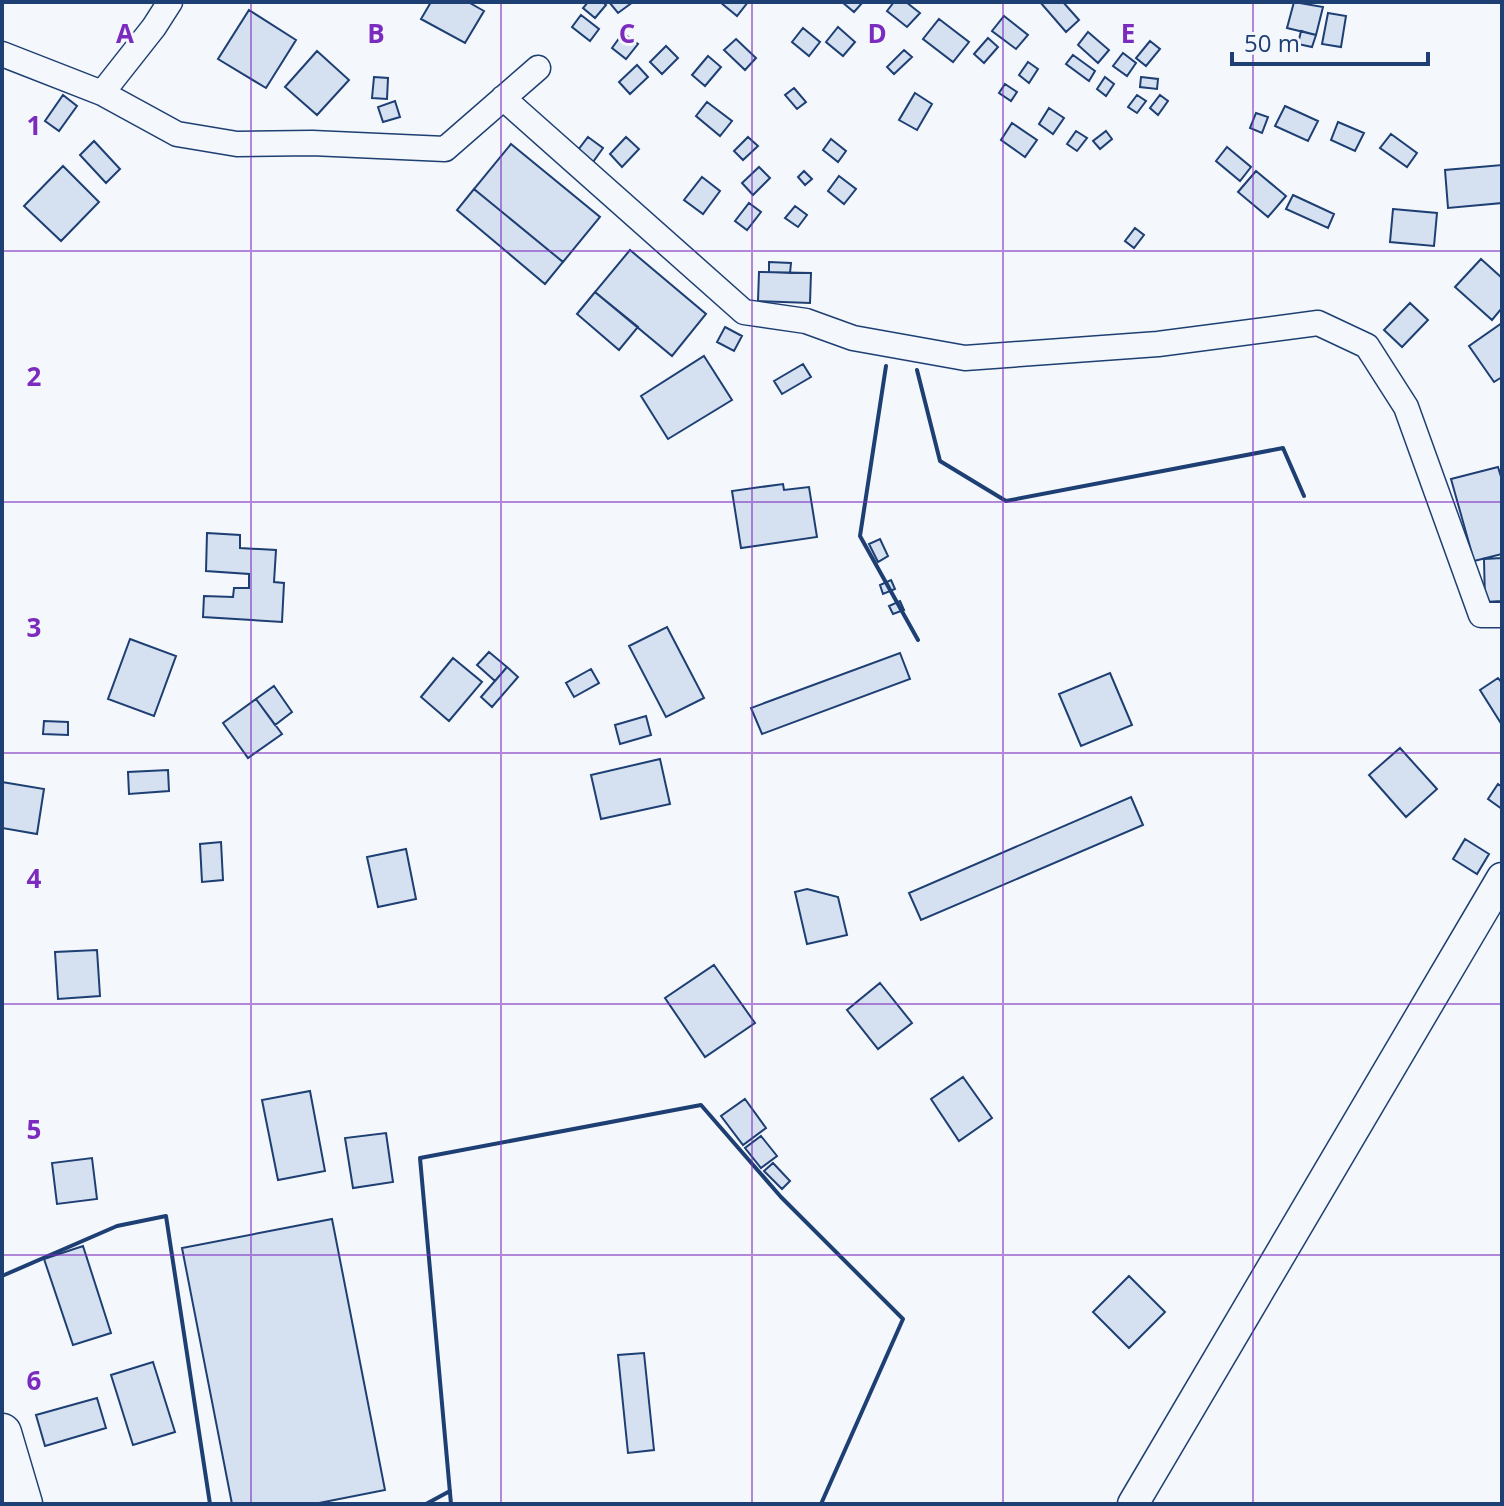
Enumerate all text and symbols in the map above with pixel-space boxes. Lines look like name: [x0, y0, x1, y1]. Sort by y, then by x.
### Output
text: A: [116, 15, 134, 51]
text: B: [367, 15, 385, 51]
text: C: [619, 15, 635, 51]
text: D: [867, 15, 887, 51]
text: E: [1121, 15, 1135, 51]
scale bar: [1232, 16, 1428, 66]
text: 50 m: [1244, 26, 1300, 59]
text: 1: [27, 107, 41, 143]
text: 2: [27, 358, 42, 394]
text: 3: [27, 609, 41, 645]
text: 4: [27, 860, 42, 896]
text: 5: [27, 1111, 41, 1147]
text: 6: [27, 1362, 42, 1398]

